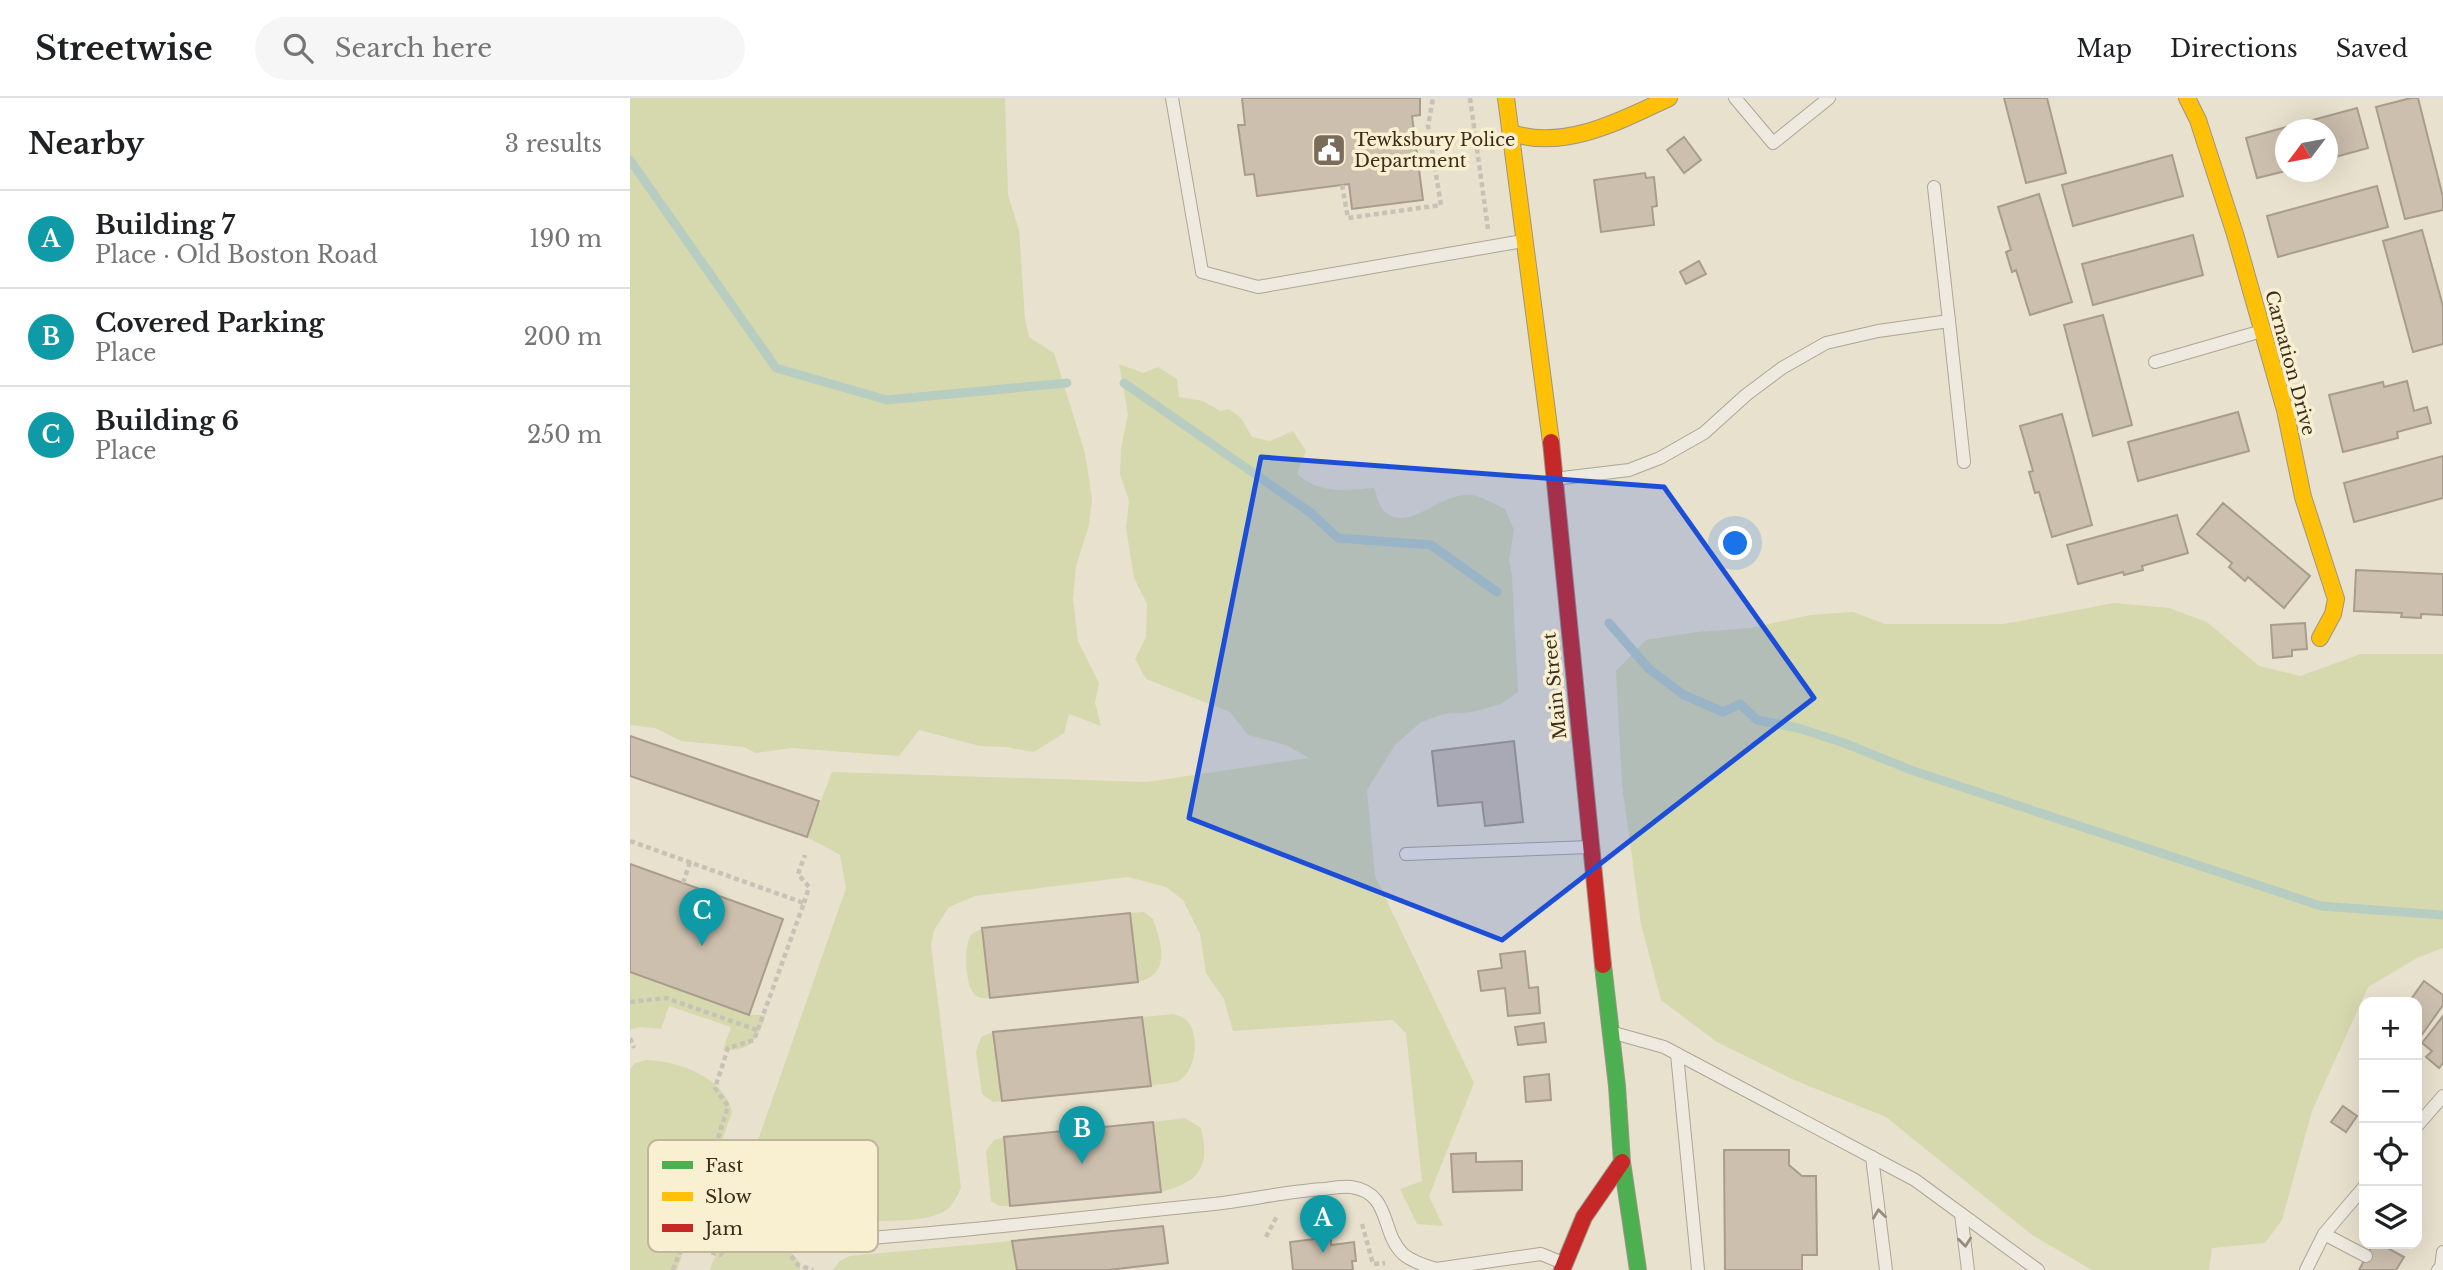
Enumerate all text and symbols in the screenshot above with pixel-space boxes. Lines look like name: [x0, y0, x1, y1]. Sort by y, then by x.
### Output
search box: [255, 17, 745, 80]
text: Streetwise: [35, 28, 213, 69]
icon: search: [279, 29, 317, 67]
text: Search here: [335, 32, 492, 64]
text: Map: [2076, 34, 2132, 63]
text: Directions: [2170, 34, 2298, 63]
text: Saved: [2336, 34, 2408, 63]
north arrow: [2275, 119, 2338, 182]
text: Nearby: [28, 125, 144, 162]
place label: Tewksbury Police Department: [1354, 129, 1515, 172]
text: 3 results: [505, 130, 602, 158]
public building icon: Tewksbury Police Department: [1310, 131, 1348, 169]
text: Building 7: [95, 209, 235, 241]
text: A: [42, 225, 60, 253]
text: 190 m: [529, 225, 602, 253]
text: Place · Old Boston Road: [95, 241, 378, 269]
street label: Carnation Drive: [2260, 288, 2320, 438]
text: Covered Parking: [95, 307, 324, 339]
text: B: [42, 323, 60, 351]
text: 200 m: [524, 323, 602, 351]
text: Place: [95, 339, 157, 367]
text: Building 6: [95, 405, 239, 437]
text: C: [42, 421, 60, 449]
text: 250 m: [527, 421, 602, 449]
text: Place: [95, 437, 157, 465]
your location: [1718, 526, 1752, 560]
street label: Main Street: [1538, 631, 1572, 741]
pin: C: [679, 888, 725, 946]
map controls: [2359, 997, 2422, 1249]
button: +: [2359, 997, 2422, 1060]
button: −: [2359, 1060, 2422, 1123]
pin: B: [1059, 1106, 1105, 1164]
button: locate: [2359, 1123, 2422, 1186]
legend: [648, 1140, 878, 1252]
text: Fast: [705, 1154, 744, 1177]
text: Slow: [705, 1185, 752, 1208]
button: layers: [2359, 1186, 2422, 1249]
pin: A: [1300, 1195, 1346, 1253]
one-way arrow: [1871, 1208, 1886, 1220]
text: Jam: [702, 1217, 743, 1240]
one-way arrow: [1957, 1236, 1972, 1248]

